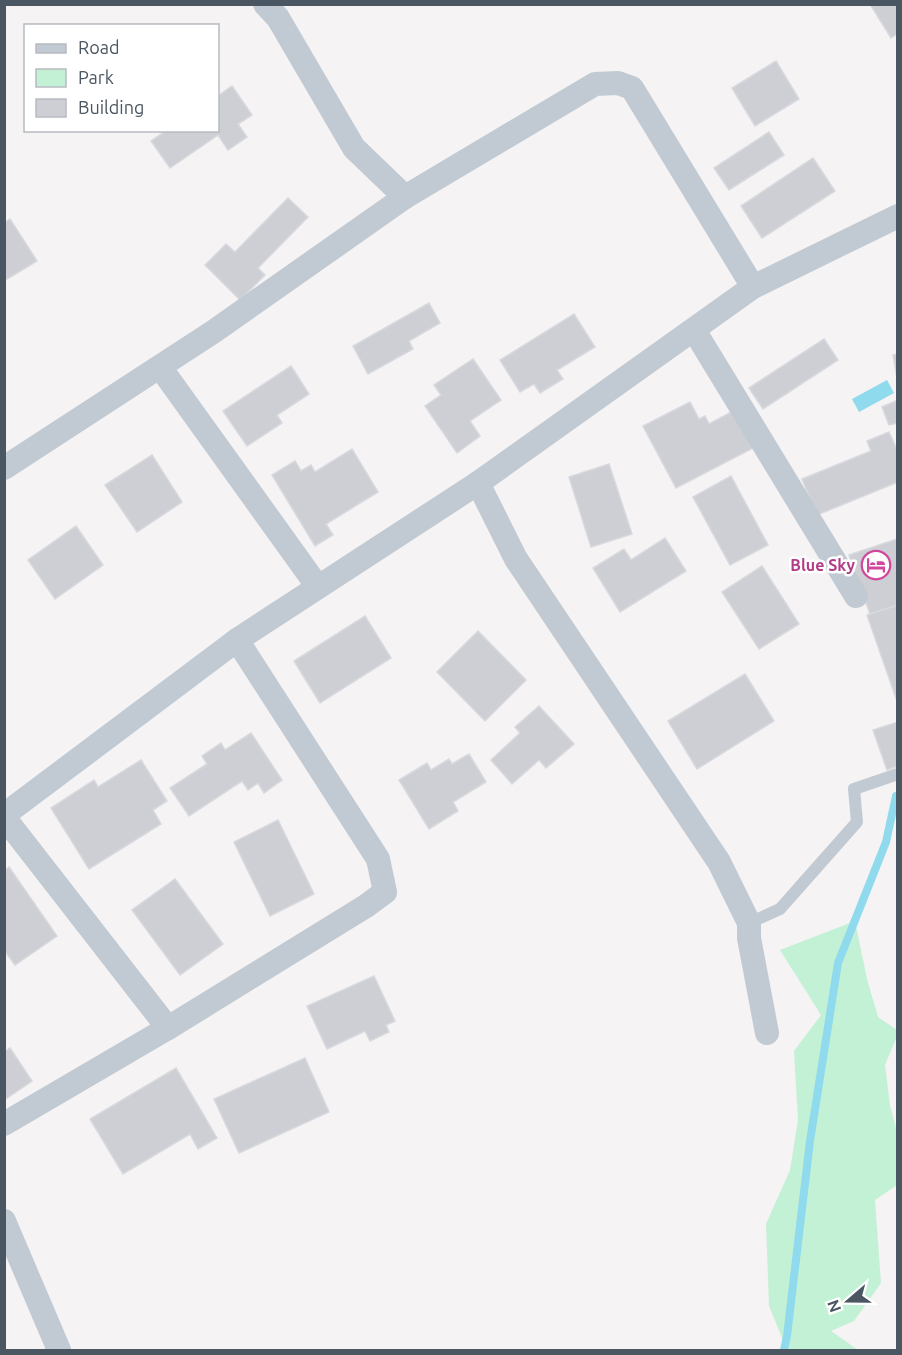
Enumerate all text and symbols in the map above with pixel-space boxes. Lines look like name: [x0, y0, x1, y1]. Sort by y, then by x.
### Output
legend: [24, 24, 219, 132]
text: Road: [78, 37, 120, 57]
text: Park: [78, 67, 114, 87]
text: Building: [78, 97, 144, 117]
hotel icon: Blue Sky: [860, 549, 892, 581]
place label: Blue Sky: [790, 556, 855, 574]
north arrow: [818, 1271, 878, 1331]
text: N: [823, 1297, 844, 1315]

